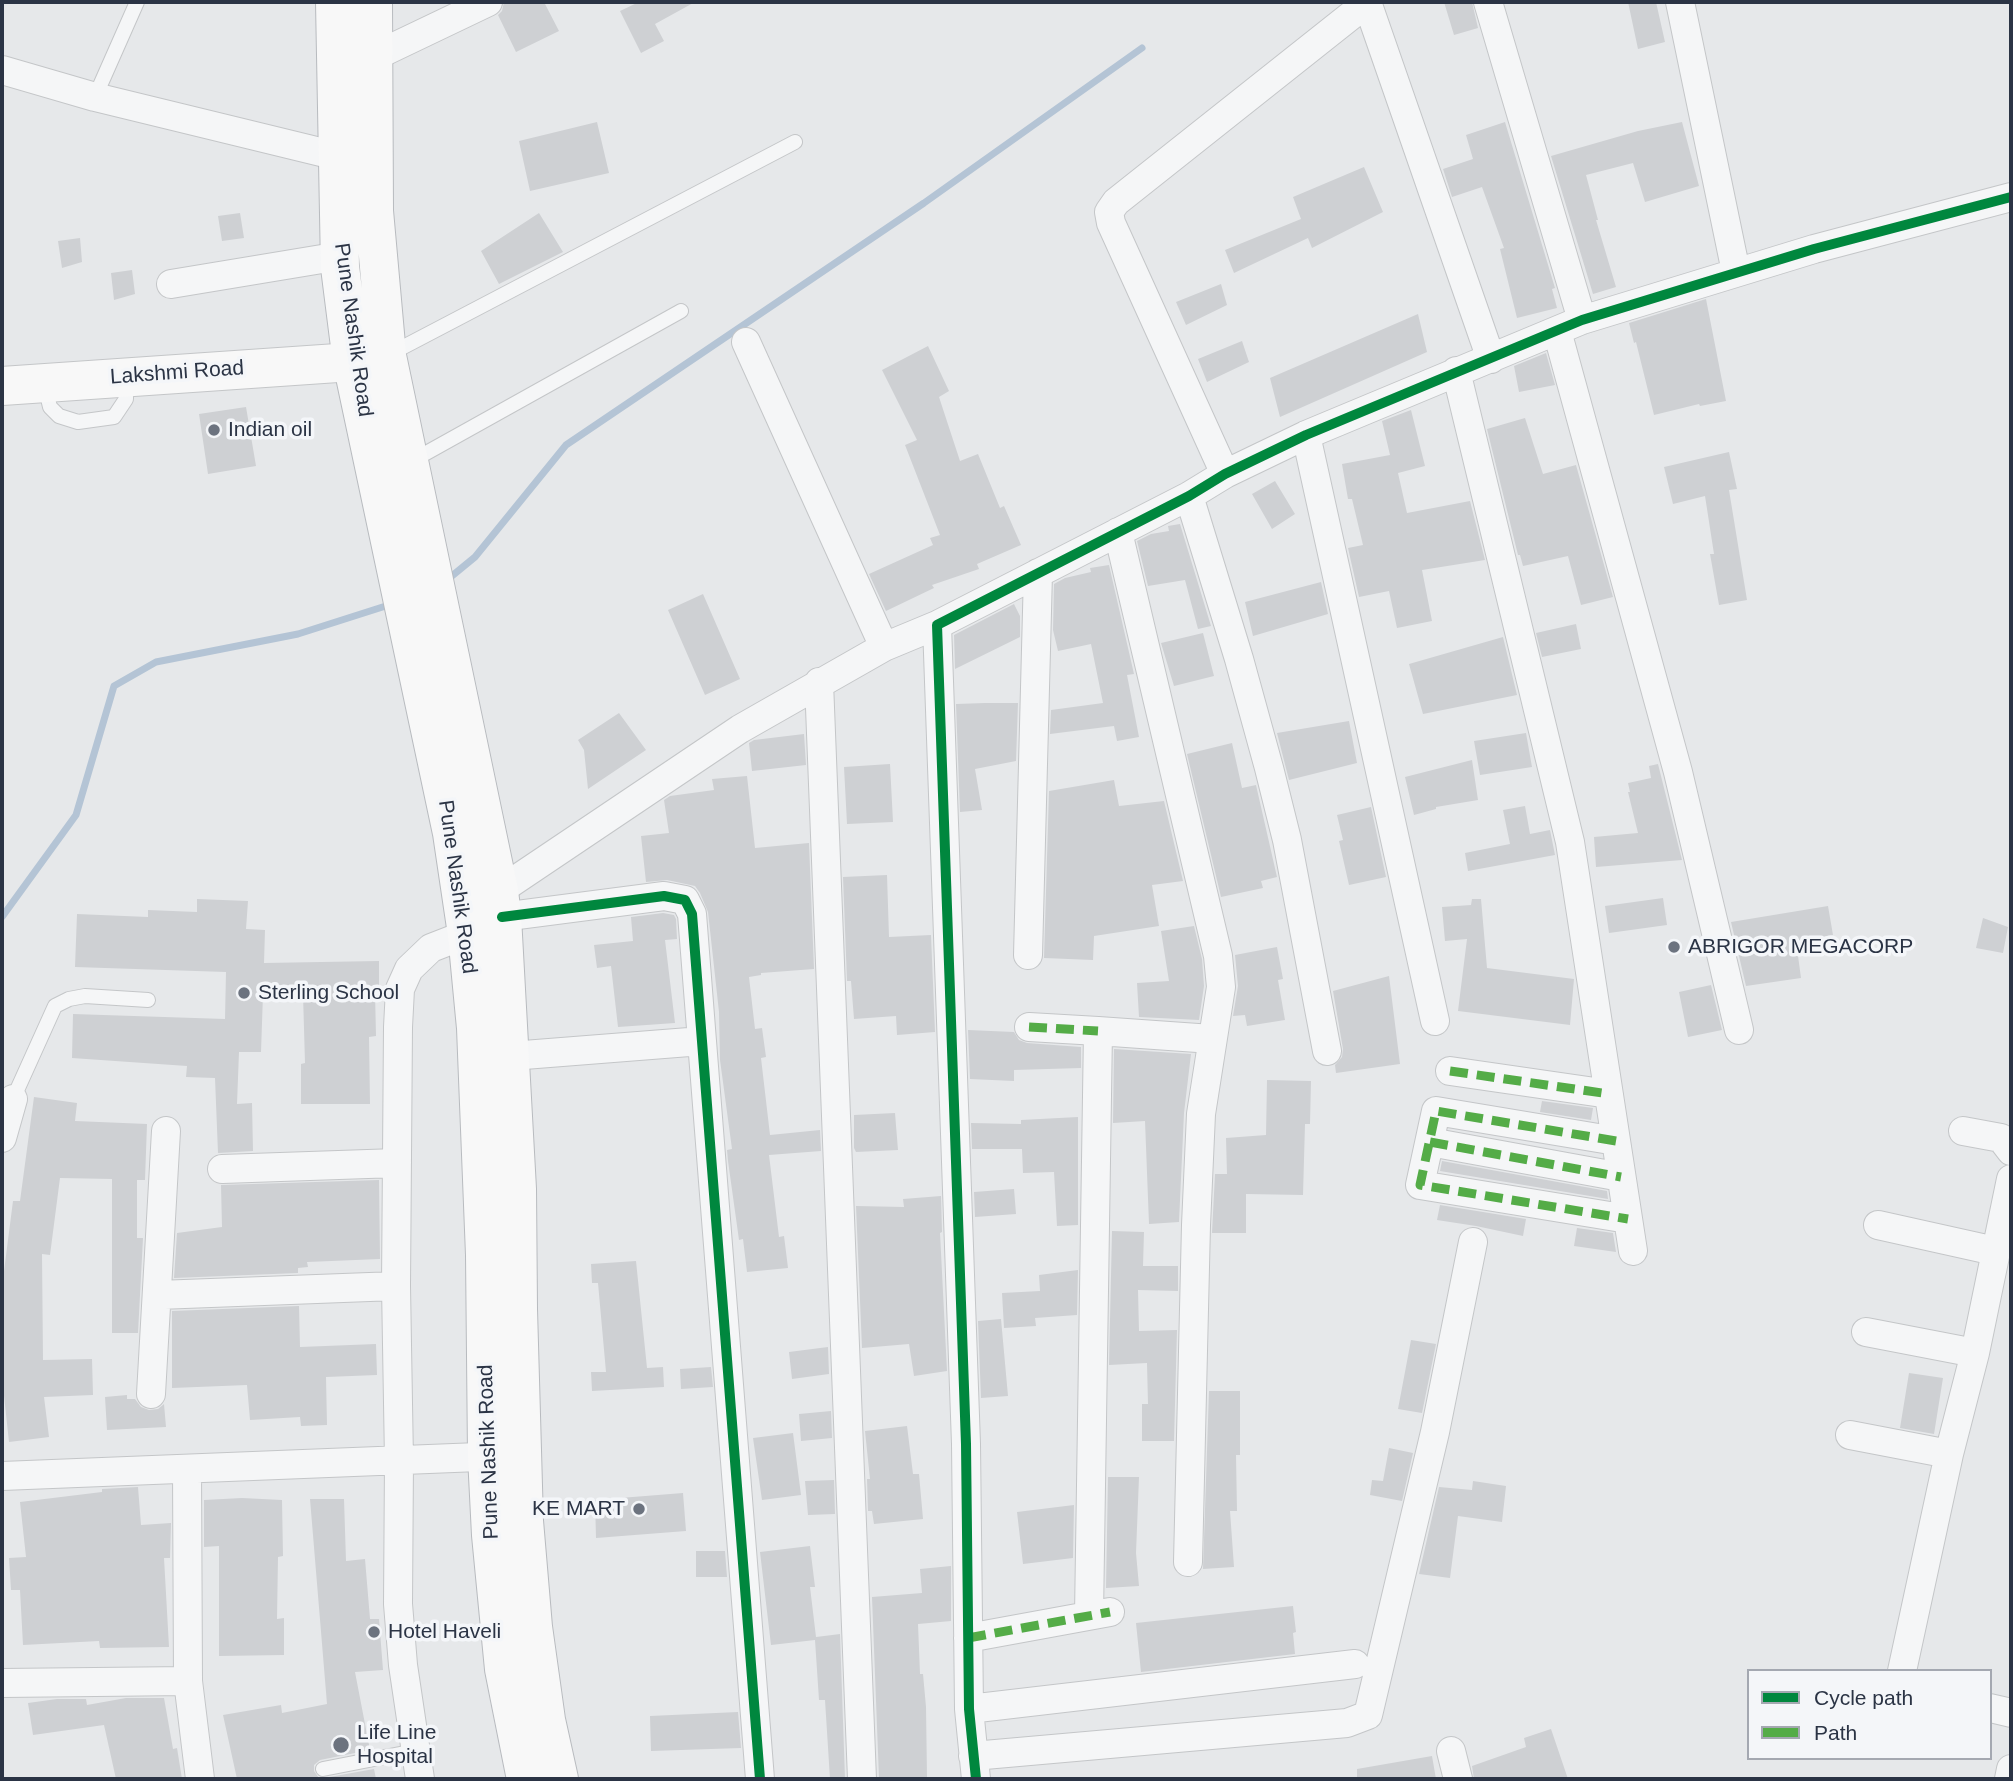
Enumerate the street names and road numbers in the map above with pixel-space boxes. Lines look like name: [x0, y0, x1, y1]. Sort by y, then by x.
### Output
street label: Pune Nashik Road: [328, 242, 378, 418]
street label: Lakshmi Road: [109, 356, 245, 390]
street label: Pune Nashik Road: [432, 799, 482, 975]
street label: Pune Nashik Road: [473, 1364, 505, 1540]

